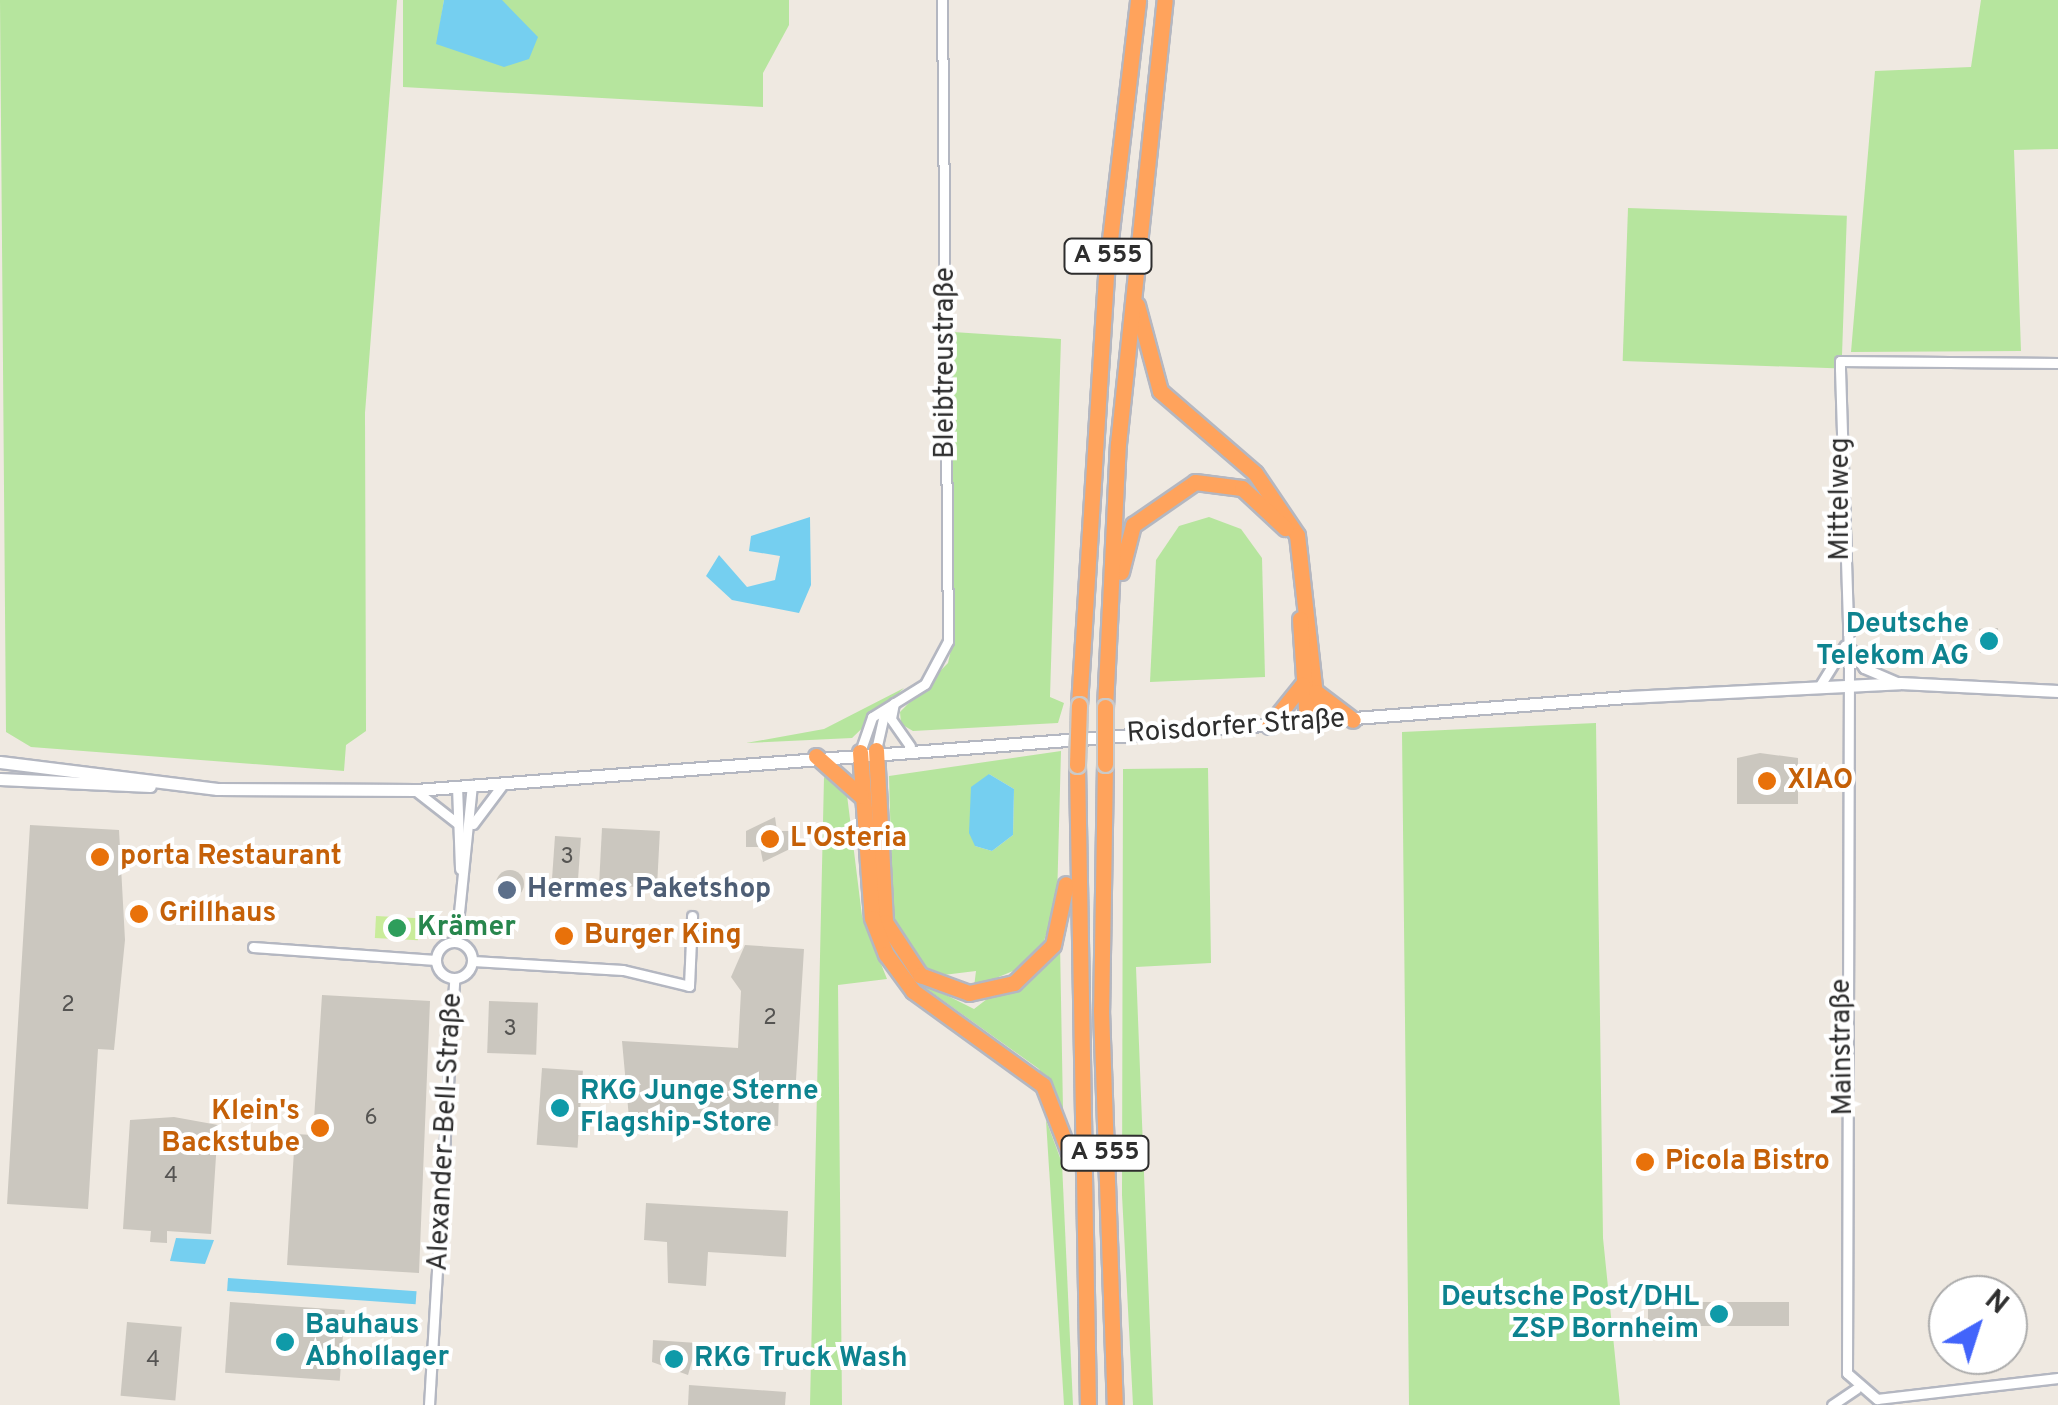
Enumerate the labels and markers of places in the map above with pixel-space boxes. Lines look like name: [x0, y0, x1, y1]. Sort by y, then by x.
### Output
place label: Deutsche Telekom AG: [1815, 608, 1969, 674]
marker: Deutsche Telekom AG: [1978, 630, 2000, 652]
place label: XIAO: [1787, 764, 1853, 798]
marker: XIAO: [1756, 770, 1778, 792]
place label: L'Osteria: [790, 822, 907, 856]
marker: L'Osteria: [759, 828, 781, 850]
place label: porta Restaurant: [120, 840, 342, 874]
marker: porta Restaurant: [89, 846, 111, 868]
place label: Hermes Paketshop: [527, 873, 771, 907]
marker: Hermes Paketshop: [496, 879, 518, 901]
place label: Grillhaus: [159, 897, 276, 931]
marker: Grillhaus: [128, 903, 150, 925]
place label: Krämer: [417, 911, 516, 945]
marker: Krämer: [386, 917, 408, 939]
place label: Burger King: [584, 919, 742, 953]
marker: Burger King: [553, 925, 575, 947]
place label: RKG Junge Sterne Flagship-Store: [580, 1075, 819, 1141]
place label: Klein's Backstube: [161, 1095, 300, 1161]
marker: RKG Junge Sterne Flagship-Store: [549, 1097, 571, 1119]
marker: Klein's Backstube: [309, 1117, 331, 1139]
place label: Picola Bistro: [1665, 1145, 1830, 1179]
marker: Picola Bistro: [1634, 1151, 1656, 1173]
place label: Deutsche Post/DHL ZSP Bornheim: [1441, 1281, 1699, 1347]
marker: Deutsche Post/DHL ZSP Bornheim: [1708, 1303, 1730, 1325]
place label: Bauhaus Abhollager: [305, 1309, 449, 1375]
marker: Bauhaus Abhollager: [274, 1331, 296, 1353]
place label: RKG Truck Wash: [694, 1342, 907, 1376]
marker: RKG Truck Wash: [663, 1348, 685, 1370]

